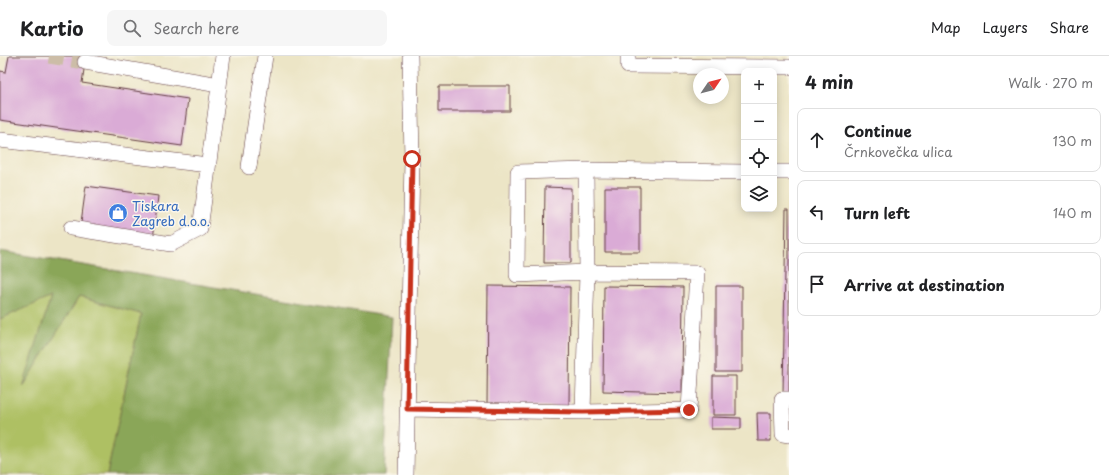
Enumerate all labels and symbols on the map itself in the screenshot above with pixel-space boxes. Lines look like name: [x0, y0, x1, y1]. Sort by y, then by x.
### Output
north arrow: [693, 68, 729, 104]
route start: [403, 150, 421, 168]
place label: Tiskara Zagreb d.o.o.: [132, 196, 210, 230]
shop icon: Tiskara Zagreb d.o.o.: [107, 202, 129, 224]
route end: [680, 401, 698, 419]

